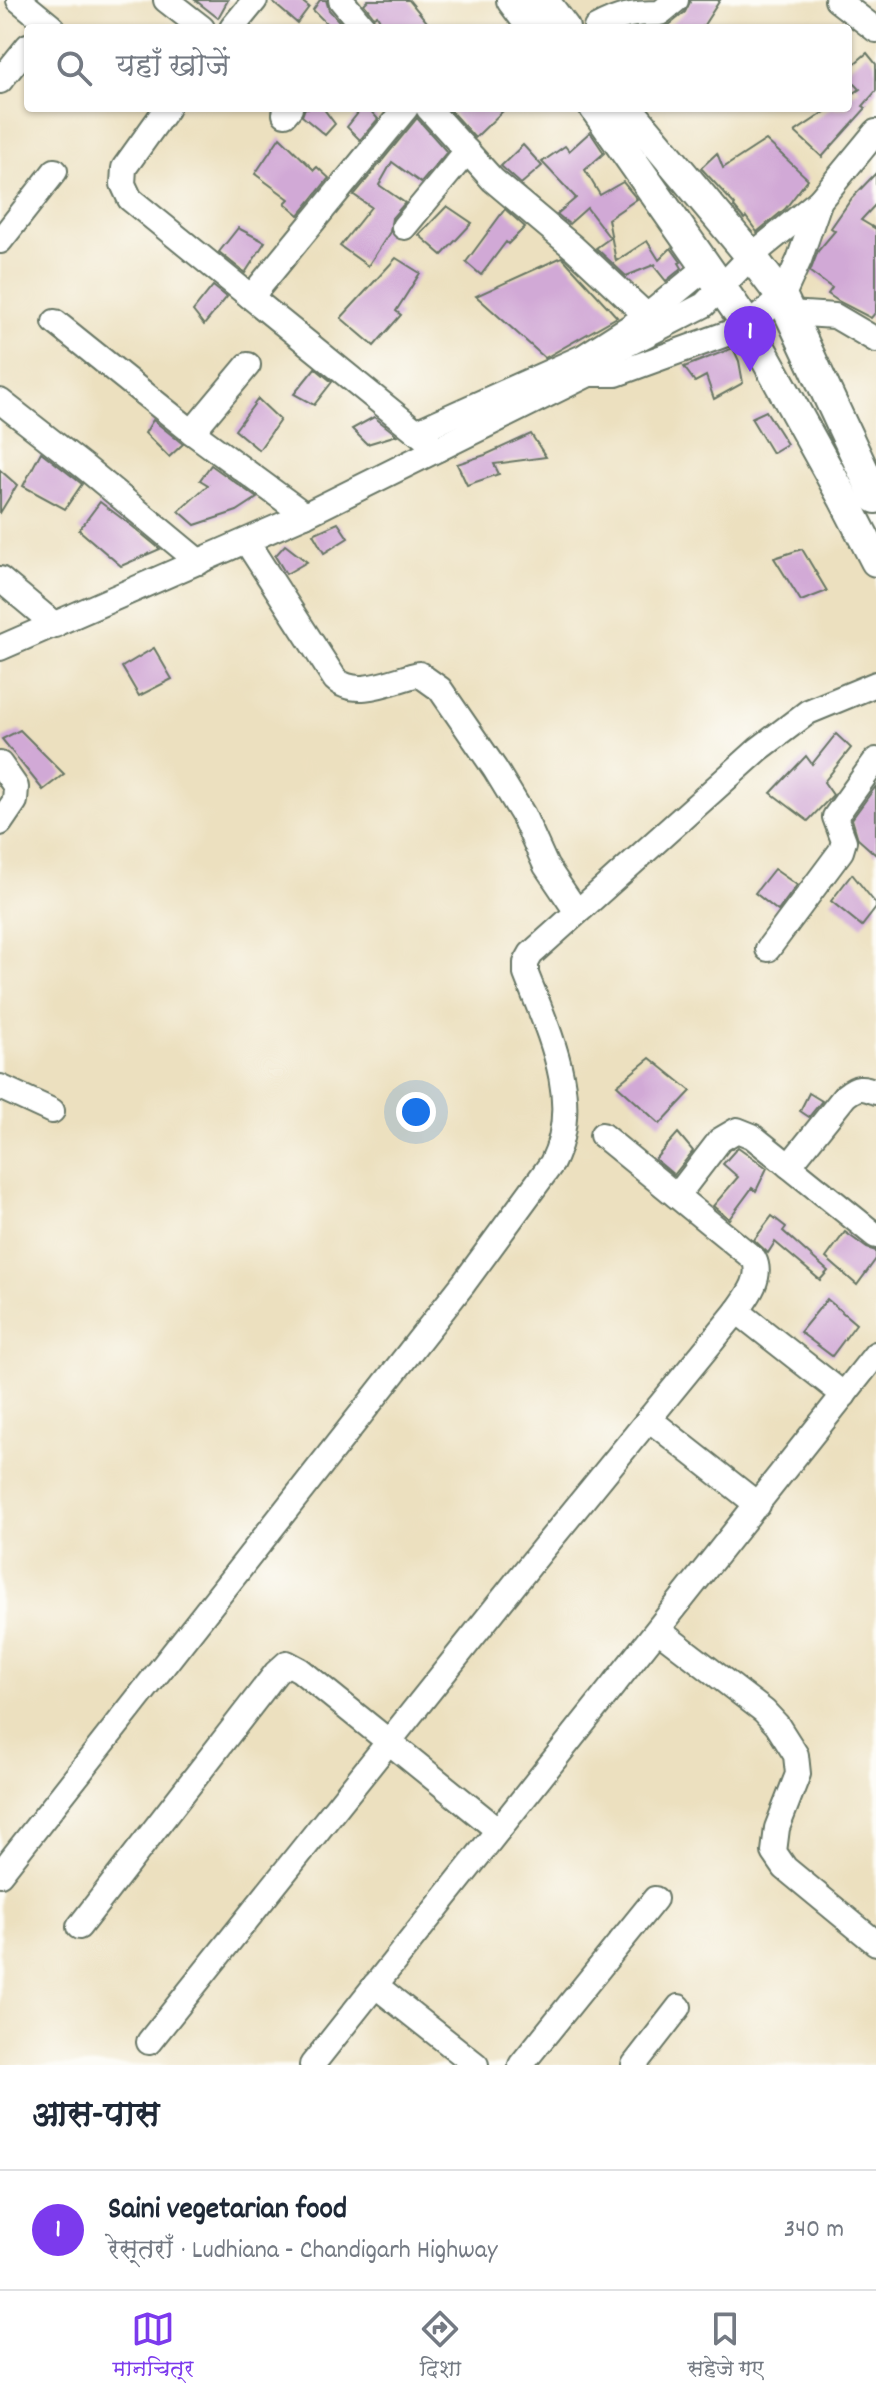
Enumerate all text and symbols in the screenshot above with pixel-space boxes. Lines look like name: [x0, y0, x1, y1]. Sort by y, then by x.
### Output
search box: [24, 24, 852, 112]
icon: search: [52, 46, 96, 90]
text: यहाँ खोजें: [116, 47, 230, 90]
pin: 1: [724, 306, 776, 372]
your location: [396, 1092, 436, 1132]
text: आस-पास: [32, 2093, 159, 2142]
text: Saini vegetarian food: [108, 2190, 347, 2233]
text: 1: [55, 2212, 61, 2249]
text: 340 m: [784, 2212, 844, 2249]
text: रेस्तराँ · Ludhiana - Chandigarh Highway: [108, 2233, 498, 2270]
tab: मानचित्र: [112, 2307, 194, 2386]
tab: दिशा: [418, 2307, 462, 2386]
tab: सहेजे गए: [687, 2307, 763, 2386]

